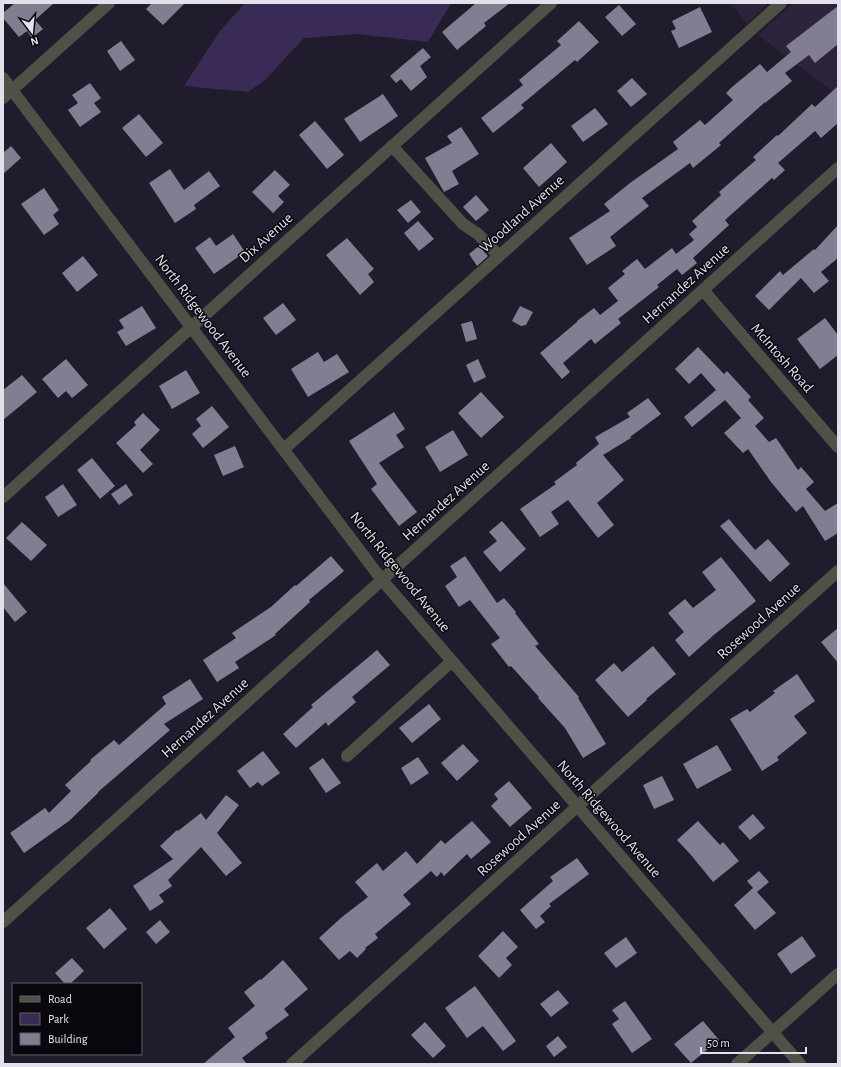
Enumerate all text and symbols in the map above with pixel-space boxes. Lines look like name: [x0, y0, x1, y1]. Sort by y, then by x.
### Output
north arrow: [12, 12, 52, 52]
text: N: [29, 35, 40, 47]
street label: Woodland Avenue: [477, 172, 567, 256]
street label: Dix Avenue: [236, 210, 296, 266]
street label: Hernandez Avenue: [640, 241, 732, 327]
street label: North Ridgewood Avenue: [152, 252, 254, 380]
street label: McIntosh Road: [748, 321, 816, 396]
street label: Hernandez Avenue: [400, 458, 492, 544]
street label: North Ridgewood Avenue: [347, 509, 453, 635]
street label: Rosewood Avenue: [715, 580, 804, 662]
street label: Hernandez Avenue: [159, 675, 251, 761]
street label: North Ridgewood Avenue: [554, 758, 664, 880]
street label: Rosewood Avenue: [475, 797, 564, 879]
legend: [12, 983, 142, 1055]
text: Road: [48, 993, 72, 1005]
text: Park: [48, 1013, 69, 1025]
scale bar: [701, 1029, 806, 1055]
text: Building: [48, 1033, 88, 1045]
text: 50 m: [707, 1037, 730, 1049]

